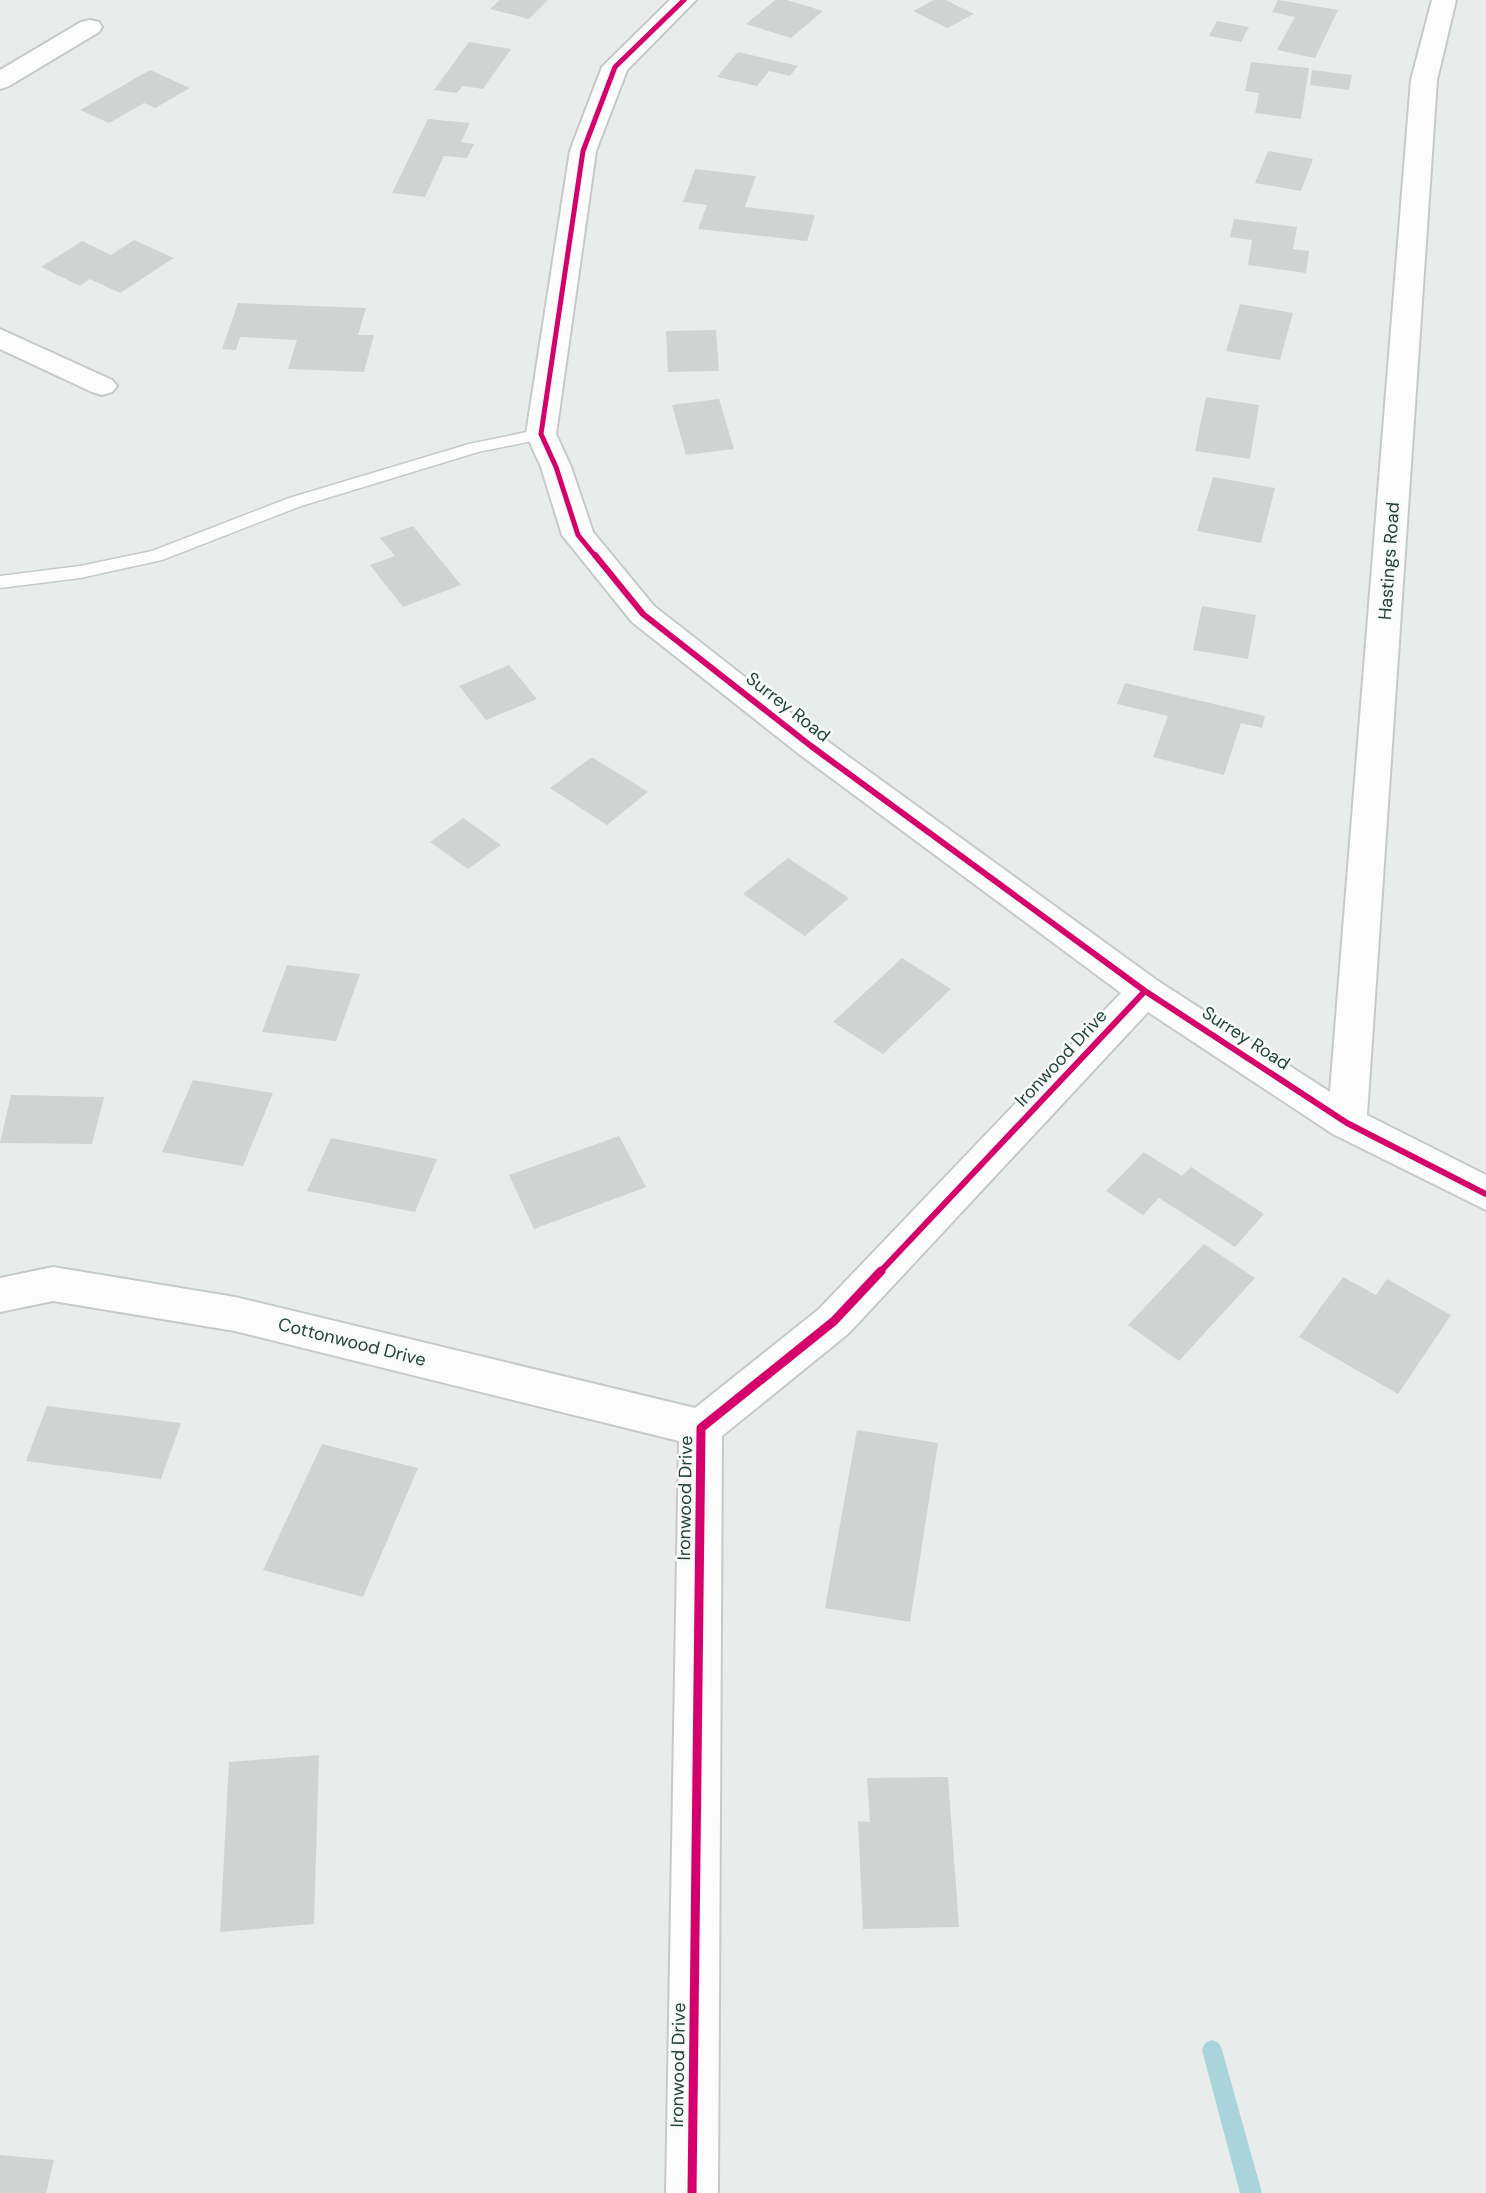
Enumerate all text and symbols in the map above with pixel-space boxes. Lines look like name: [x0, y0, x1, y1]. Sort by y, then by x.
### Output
street label: Hastings Road: [1373, 501, 1405, 621]
street label: Surrey Road: [741, 667, 835, 747]
street label: Surrey Road: [1197, 1001, 1295, 1075]
street label: Ironwood Drive: [1010, 1004, 1112, 1112]
street label: Cottonwood Drive: [276, 1312, 428, 1372]
street label: Ironwood Drive: [672, 1435, 698, 1561]
street label: Ironwood Drive: [665, 2002, 691, 2128]

